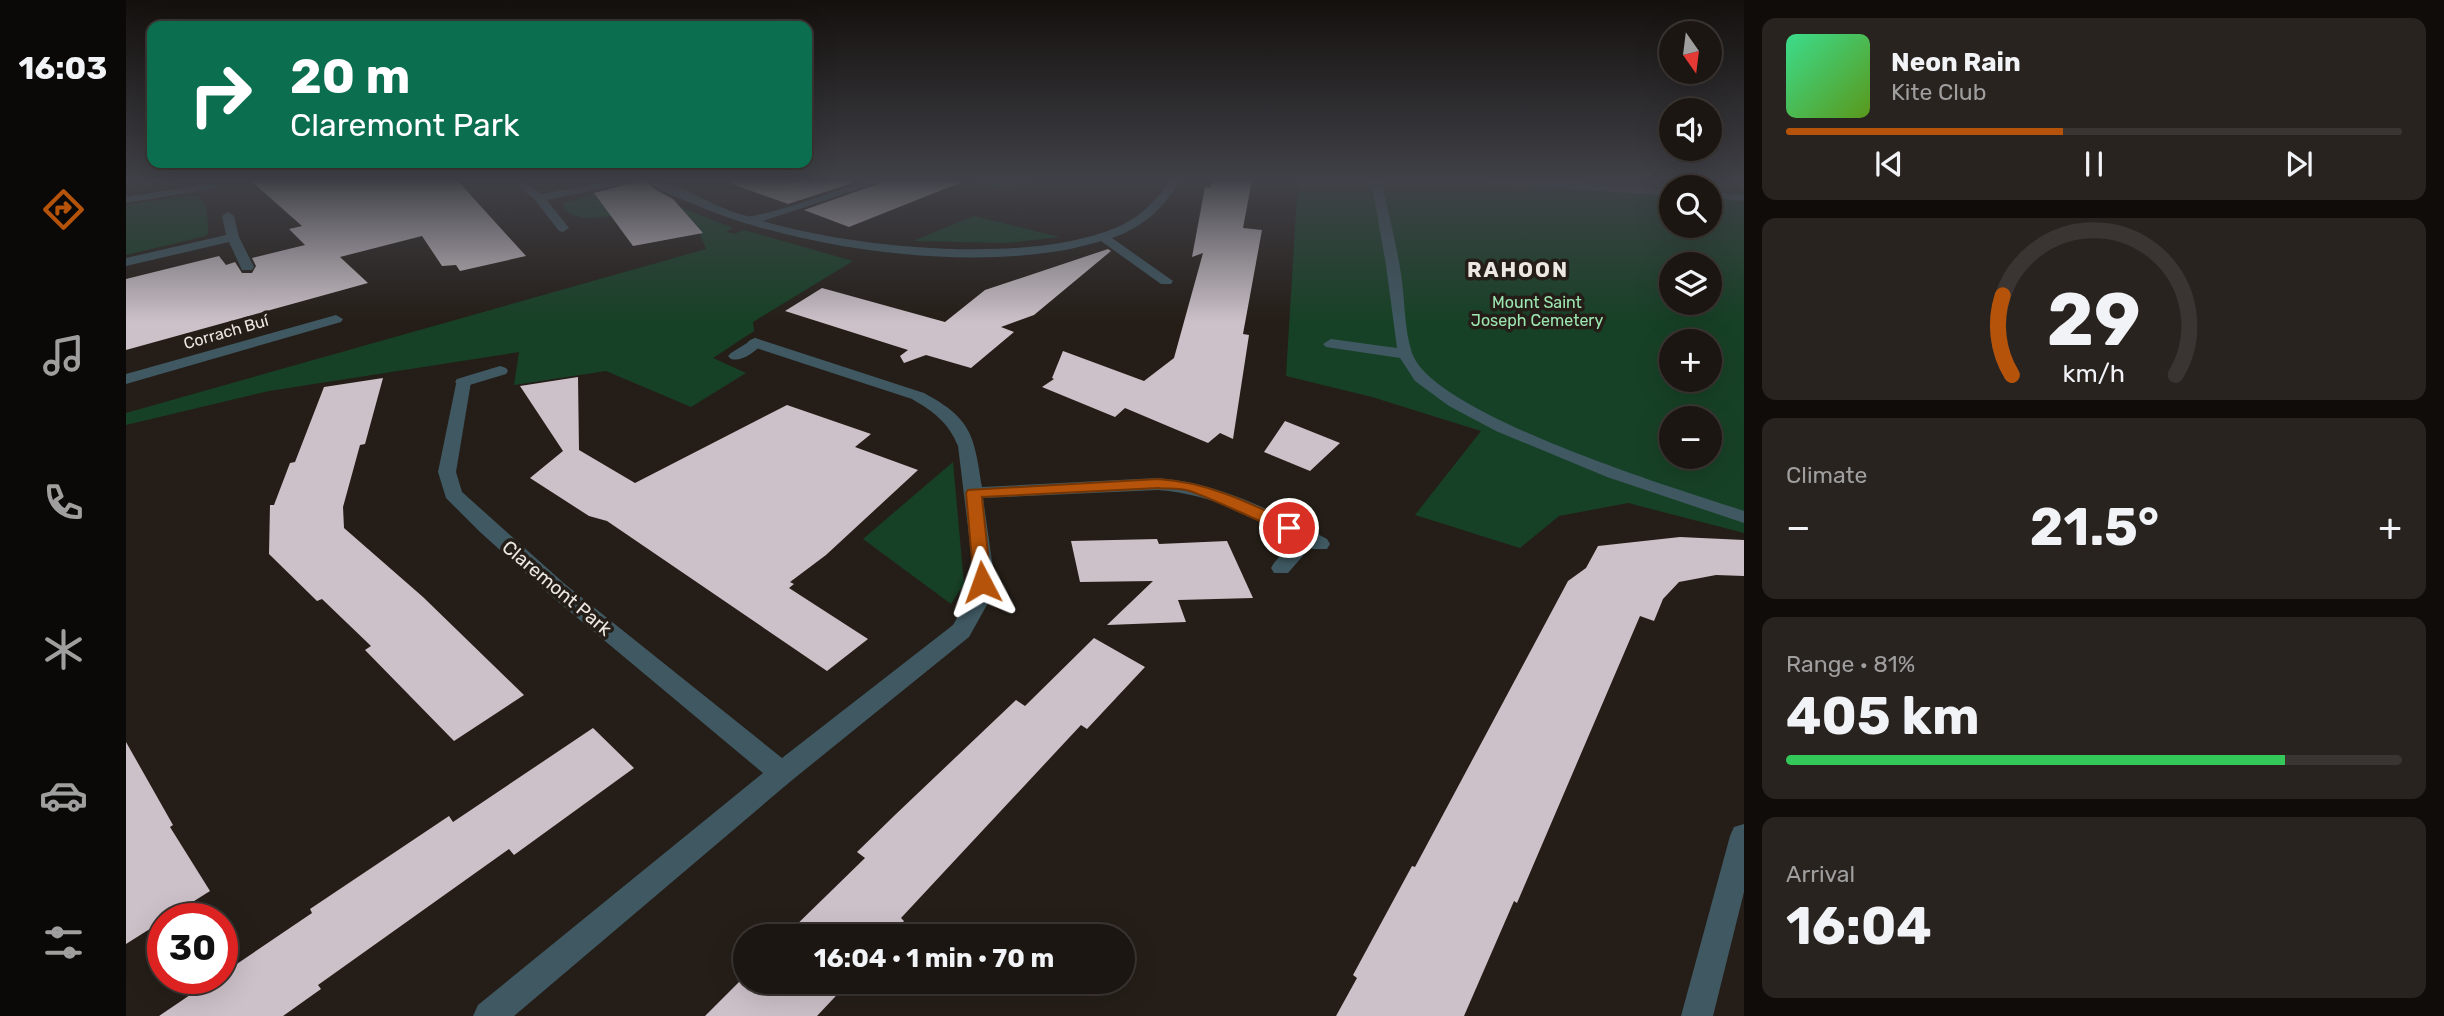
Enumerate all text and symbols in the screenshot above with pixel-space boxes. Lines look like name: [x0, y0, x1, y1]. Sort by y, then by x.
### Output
north arrow: [1659, 21, 1722, 84]
map controls: [1659, 21, 1722, 469]
text: 20 m: [290, 47, 411, 105]
text: Neon Rain: [1891, 47, 2021, 78]
text: 16:03: [19, 49, 107, 87]
icon: right: [175, 49, 266, 140]
text: Kite Club: [1891, 78, 1986, 106]
button: sound: [1659, 98, 1722, 161]
text: Claremont Park: [290, 106, 519, 144]
icon: previous: [1870, 145, 1908, 183]
icon: pause: [2075, 145, 2113, 183]
icon: next: [2280, 145, 2318, 183]
button: search: [1659, 175, 1722, 238]
icon: directions: [39, 185, 88, 234]
button: layers: [1659, 252, 1722, 315]
district label: RAHOON: [1467, 257, 1569, 282]
text: 29: [2047, 277, 2141, 363]
park label: Mount Saint Joseph Cemetery: [1471, 293, 1603, 330]
street label: Corrach Buí: [181, 311, 272, 353]
button: +: [1659, 329, 1722, 392]
icon: music: [39, 331, 88, 380]
text: km/h: [2063, 358, 2125, 387]
button: −: [1659, 406, 1722, 469]
text: Climate: [1786, 461, 1867, 489]
icon: phone: [39, 478, 88, 527]
text: 21.5°: [2030, 496, 2159, 558]
pin: [1259, 498, 1319, 558]
text: −: [1786, 504, 1811, 550]
text: +: [2378, 504, 2402, 550]
icon: arrive: [1270, 509, 1308, 547]
street label: Claremont Park: [497, 535, 617, 641]
position arrow: [945, 545, 1019, 619]
icon: climate: [39, 625, 88, 674]
text: Range · 81%: [1786, 650, 1915, 678]
text: 405 km: [1786, 685, 1980, 747]
icon: car: [39, 771, 88, 820]
text: Arrival: [1786, 860, 1855, 888]
text: 16:04: [1786, 895, 1932, 957]
speed limit sign: 30: [147, 903, 238, 994]
icon: filters: [39, 918, 88, 967]
text: 16:04 · 1 min · 70 m: [814, 943, 1054, 974]

